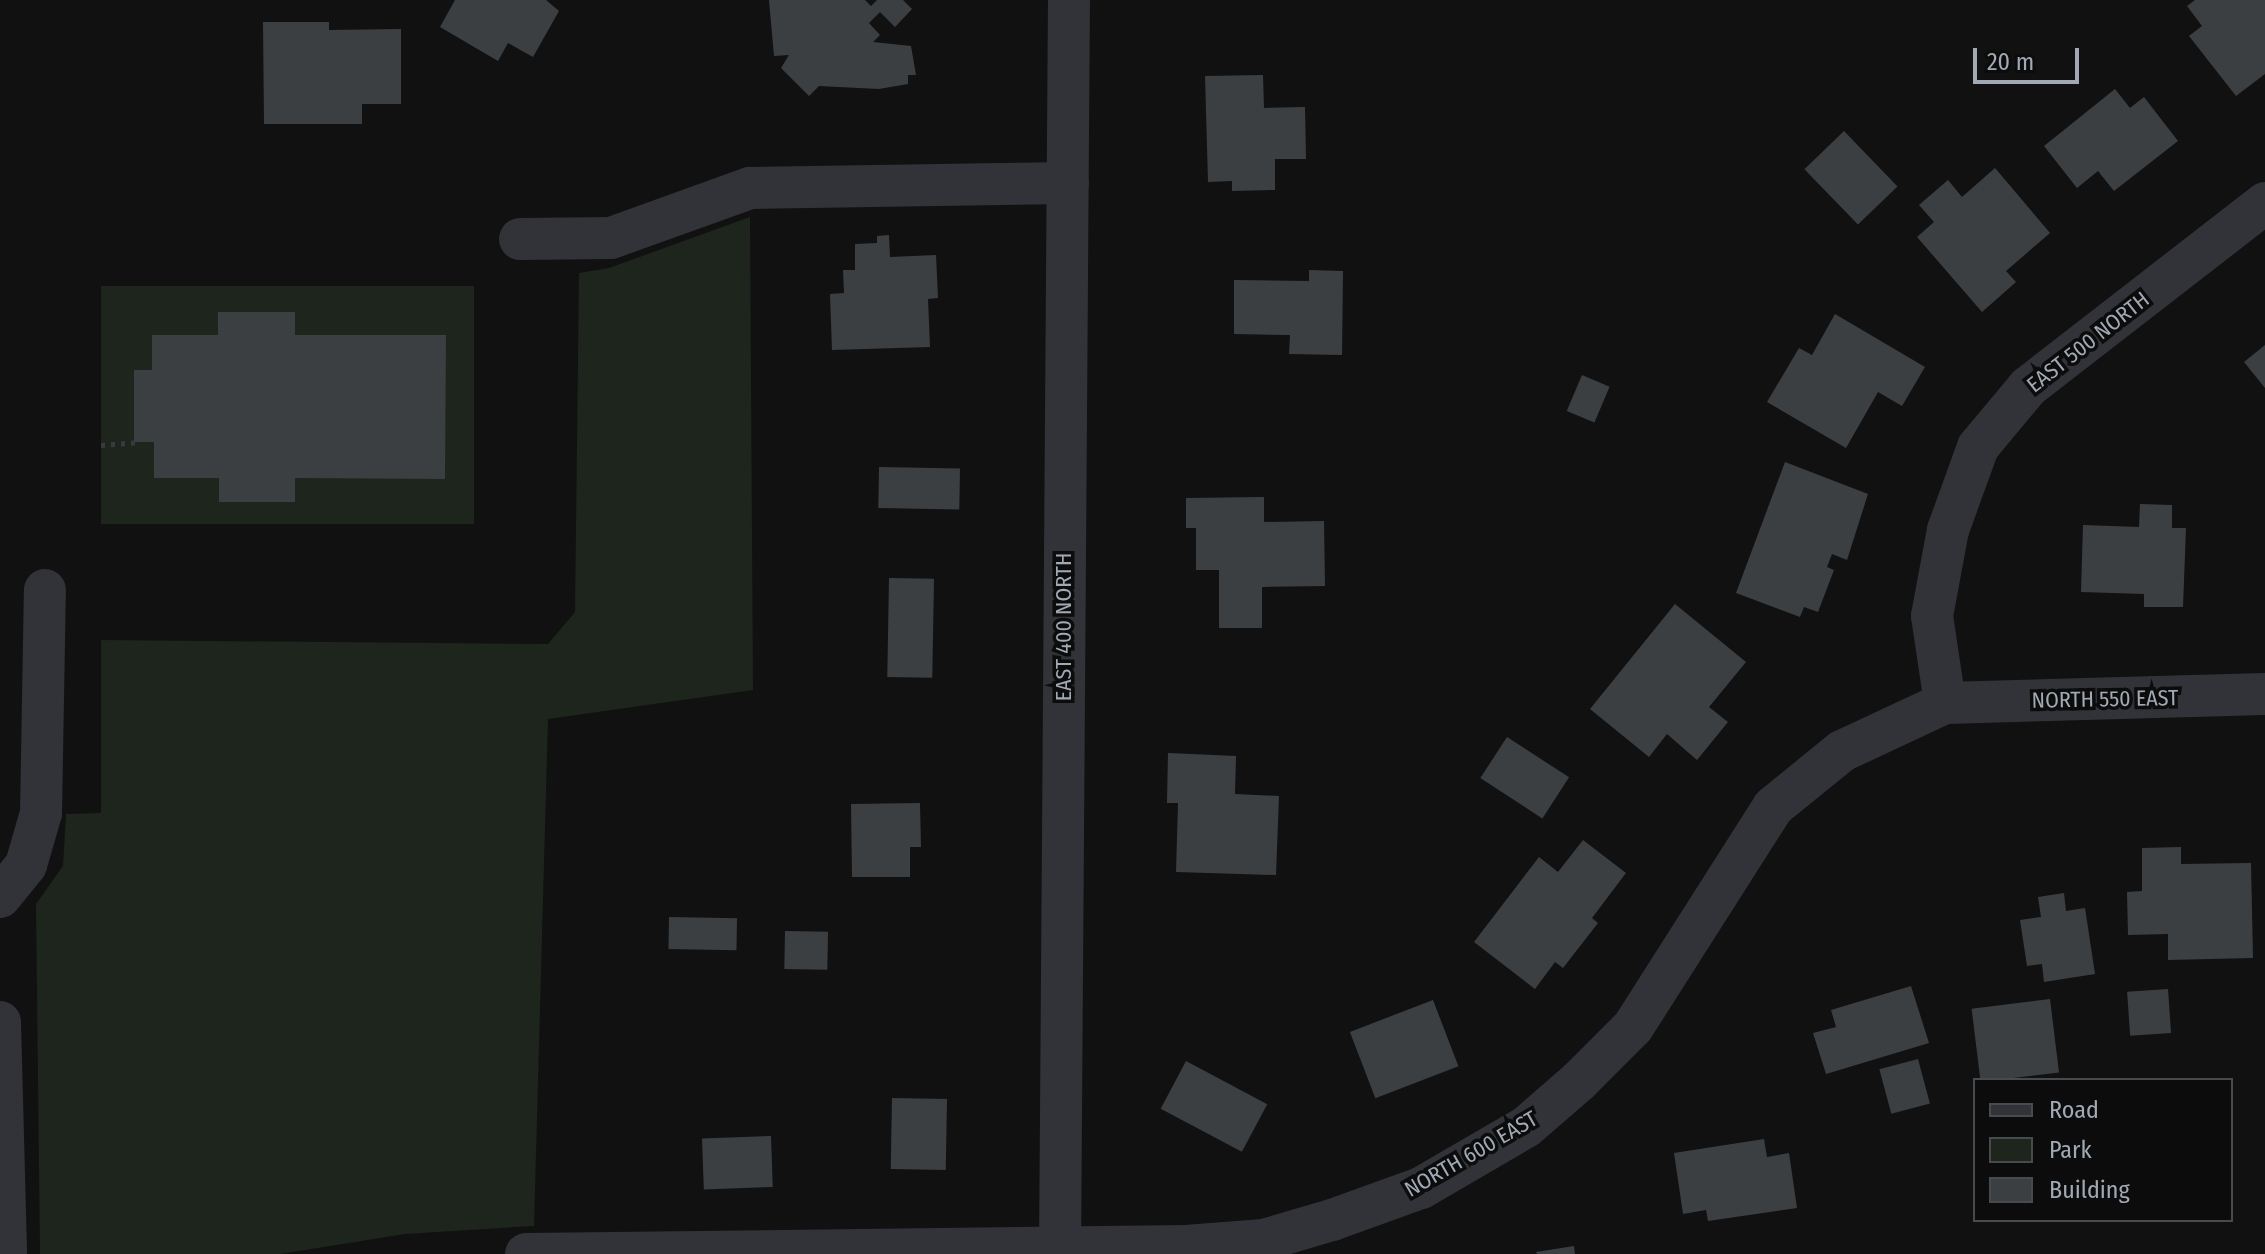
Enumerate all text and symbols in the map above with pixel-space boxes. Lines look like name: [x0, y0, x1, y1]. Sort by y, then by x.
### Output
scale bar: [1977, 32, 2083, 82]
text: 20 m: [1987, 48, 2034, 76]
street label: EAST 500 NORTH: [2022, 286, 2154, 398]
street label: EAST 400 NORTH: [1051, 553, 1077, 701]
street label: NORTH 550 EAST: [2031, 685, 2179, 713]
legend: [1973, 1078, 2233, 1222]
text: Road: [2049, 1096, 2099, 1124]
street label: NORTH 600 EAST: [1400, 1105, 1542, 1203]
text: Park: [2049, 1136, 2092, 1164]
text: Building: [2049, 1176, 2130, 1204]

